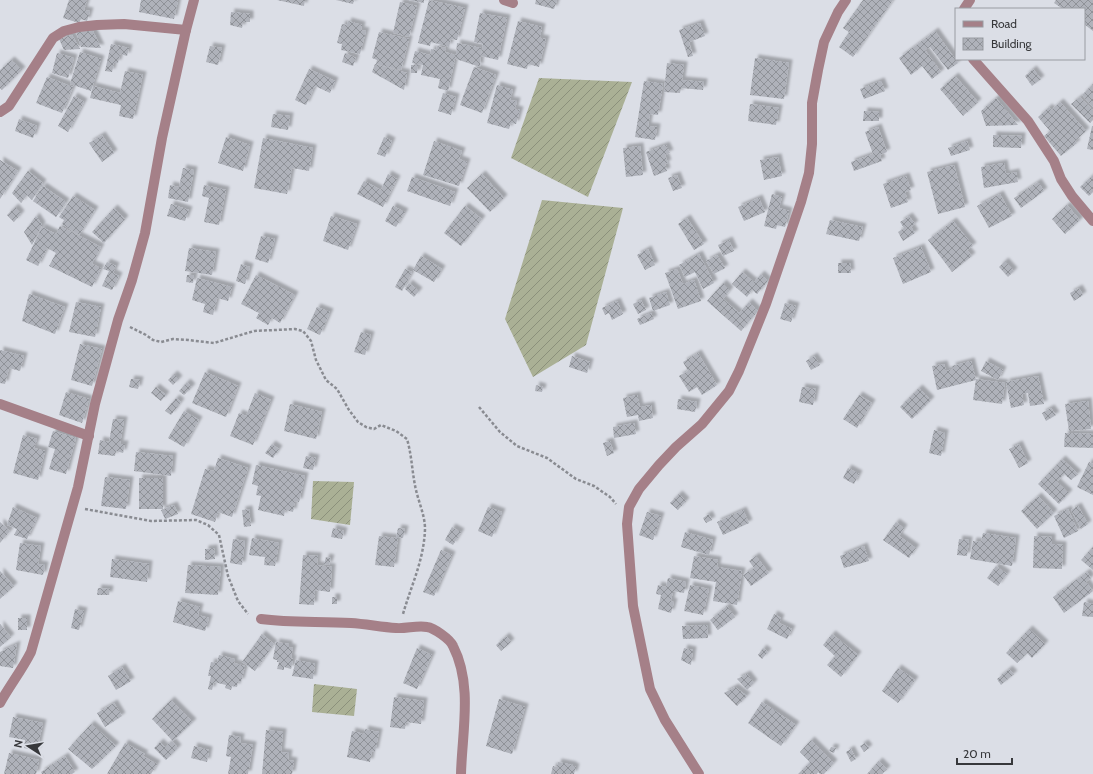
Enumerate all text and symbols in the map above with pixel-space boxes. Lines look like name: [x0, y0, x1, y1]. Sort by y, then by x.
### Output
legend: [955, 8, 1085, 60]
text: Road: [991, 16, 1017, 31]
text: Building: [991, 36, 1033, 51]
north arrow: [8, 726, 48, 766]
text: N: [11, 739, 26, 749]
scale bar: [957, 740, 1012, 766]
text: 20 m: [963, 746, 991, 761]

